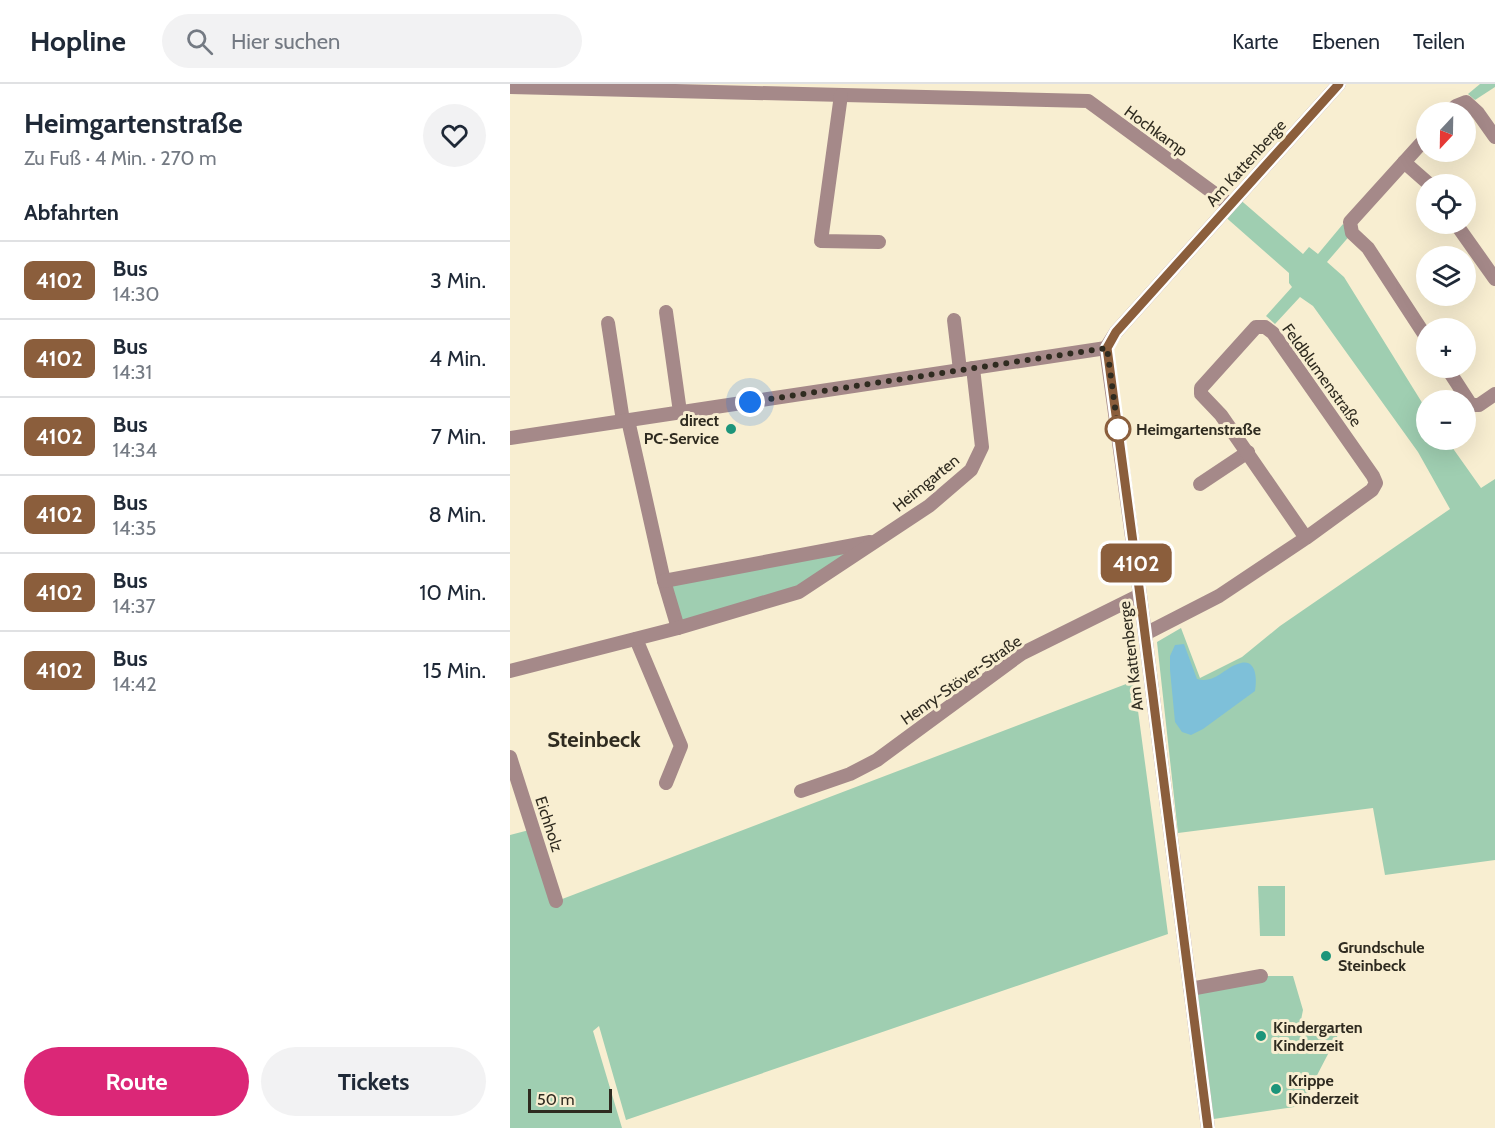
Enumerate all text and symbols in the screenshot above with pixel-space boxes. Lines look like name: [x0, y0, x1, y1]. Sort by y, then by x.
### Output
search box: [162, 14, 582, 68]
text: Hopline: [30, 24, 126, 58]
icon: search: [183, 25, 216, 58]
text: Hier suchen: [231, 28, 340, 55]
text: Karte: [1232, 29, 1279, 54]
text: Ebenen: [1312, 29, 1380, 54]
text: Teilen: [1413, 29, 1465, 54]
street label: Hochkamp: [1121, 102, 1191, 160]
north arrow: [1416, 102, 1476, 162]
map controls: [1416, 102, 1476, 450]
button: heart: [423, 104, 486, 167]
text: Heimgartenstraße: [24, 106, 243, 140]
street label: Am Kattenberge: [1202, 116, 1290, 210]
text: Zu Fuß · 4 Min. · 270 m: [24, 146, 217, 170]
button: locate: [1416, 174, 1476, 234]
text: Abfahrten: [24, 199, 119, 226]
button: layers: [1416, 246, 1476, 306]
text: Bus: [113, 255, 148, 282]
text: 3 Min.: [430, 267, 486, 294]
text: 4102: [36, 268, 83, 293]
text: 14:30: [113, 282, 160, 306]
button: +: [1416, 318, 1476, 378]
street label: Feldblumenstraße: [1278, 320, 1366, 430]
text: Bus: [113, 333, 148, 360]
text: 4 Min.: [429, 345, 486, 372]
text: 4102: [36, 346, 83, 371]
text: 14:31: [113, 360, 152, 384]
your location: [735, 387, 765, 417]
button: −: [1416, 390, 1476, 450]
text: Bus: [113, 411, 148, 438]
place label: direct PC-Service: [644, 411, 719, 448]
marker: Heimgartenstraße: [1105, 416, 1131, 442]
place label: Heimgartenstraße: [1136, 420, 1261, 439]
marker: direct PC-Service: [724, 422, 738, 436]
text: 7 Min.: [431, 423, 486, 450]
text: 4102: [36, 424, 83, 449]
text: 14:34: [113, 438, 157, 462]
street label: Heimgarten: [889, 450, 963, 516]
text: Bus: [113, 489, 148, 516]
text: 8 Min.: [429, 501, 486, 528]
text: 4102: [36, 502, 83, 527]
text: 14:35: [113, 516, 156, 540]
line badge: 4102: [1094, 544, 1178, 582]
text: 4102: [1113, 551, 1159, 576]
text: Bus: [113, 567, 148, 594]
text: 10 Min.: [419, 579, 486, 606]
text: 4102: [36, 580, 83, 605]
text: 14:37: [113, 594, 156, 618]
street label: Am Kattenberge: [1115, 600, 1147, 712]
street label: Henry-Stöver-Straße: [897, 631, 1025, 729]
text: Bus: [113, 645, 148, 672]
text: 15 Min.: [423, 657, 486, 684]
text: 4102: [36, 658, 83, 683]
text: 14:42: [113, 672, 157, 696]
district label: Steinbeck: [547, 726, 641, 753]
street label: Eichholz: [531, 794, 567, 855]
place label: Grundschule Steinbeck: [1338, 938, 1425, 975]
marker: Grundschule Steinbeck: [1319, 949, 1333, 963]
place label: Kindergarten Kinderzeit: [1273, 1018, 1363, 1055]
marker: Kindergarten Kinderzeit: [1254, 1029, 1268, 1043]
button: Route: [24, 1047, 249, 1116]
button: Tickets: [261, 1047, 486, 1116]
place label: Krippe Kinderzeit: [1288, 1071, 1359, 1108]
marker: Krippe Kinderzeit: [1269, 1082, 1283, 1096]
scale bar: [528, 1086, 612, 1114]
text: 50 m: [537, 1090, 574, 1109]

